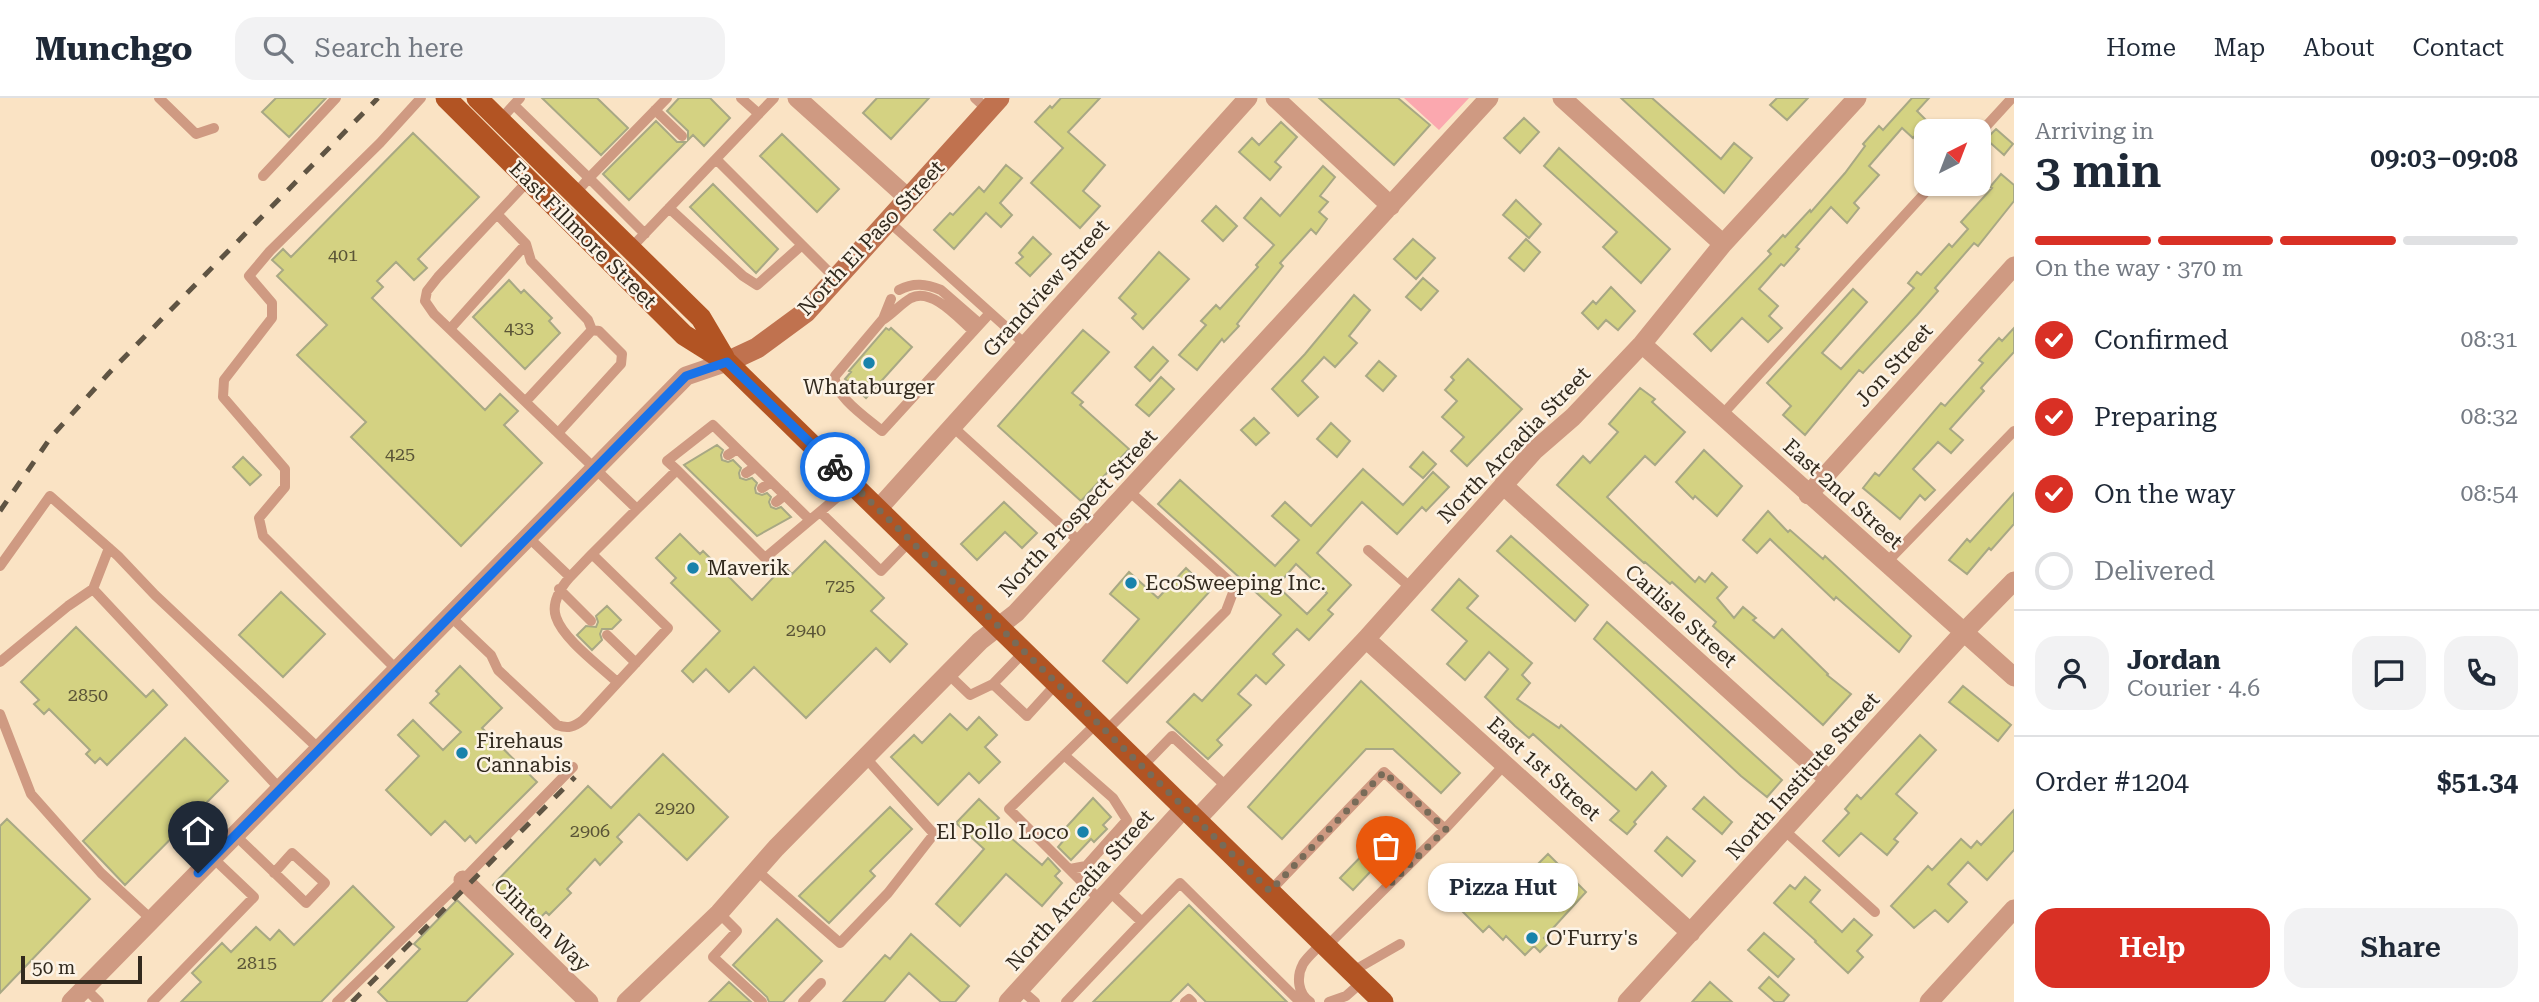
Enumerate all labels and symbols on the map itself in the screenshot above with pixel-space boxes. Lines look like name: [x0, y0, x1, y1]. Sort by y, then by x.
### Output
north arrow: [1914, 119, 1992, 196]
street label: North El Paso Street: [793, 155, 949, 320]
street label: East Fillmore Street: [505, 157, 662, 314]
street label: Grandview Street: [978, 214, 1114, 362]
house number: 401: [328, 244, 358, 265]
house number: 433: [504, 317, 534, 338]
street label: Jon Street: [1850, 318, 1938, 411]
marker: Whataburger: [861, 355, 877, 371]
street label: North Arcadia Street: [1433, 362, 1595, 528]
place label: Whataburger: [803, 375, 935, 399]
street label: North Prospect Street: [994, 424, 1162, 602]
courier: [800, 432, 870, 502]
street label: East 2nd Street: [1778, 434, 1908, 554]
house number: 425: [385, 443, 415, 464]
place label: Maverik: [707, 556, 790, 580]
marker: Maverik: [685, 560, 701, 576]
street label: Carlisle Street: [1620, 560, 1742, 672]
place label: EcoSweeping Inc.: [1145, 571, 1326, 595]
house number: 725: [825, 575, 855, 596]
marker: EcoSweeping Inc.: [1123, 575, 1139, 591]
house number: 2940: [786, 619, 826, 640]
house number: 2850: [68, 684, 108, 705]
street label: North Institute Street: [1722, 687, 1885, 865]
street label: East 1st Street: [1483, 712, 1605, 826]
place label: Firehaus Cannabis: [476, 729, 571, 777]
marker: Firehaus Cannabis: [454, 745, 470, 761]
house number: 2920: [655, 797, 695, 818]
pin: [168, 801, 228, 873]
street label: North Arcadia Street: [1001, 804, 1159, 975]
pin: [1356, 816, 1416, 888]
house number: 2906: [570, 820, 610, 841]
place label: El Pollo Loco: [936, 820, 1069, 844]
marker: El Pollo Loco: [1075, 824, 1091, 840]
callout: Pizza Hut: [1428, 864, 1578, 912]
street label: Clinton Way: [489, 873, 596, 977]
place label: O'Furry's: [1546, 926, 1638, 950]
marker: O'Furry's: [1524, 930, 1540, 946]
house number: 2815: [237, 952, 277, 973]
scale bar: [21, 953, 142, 985]

